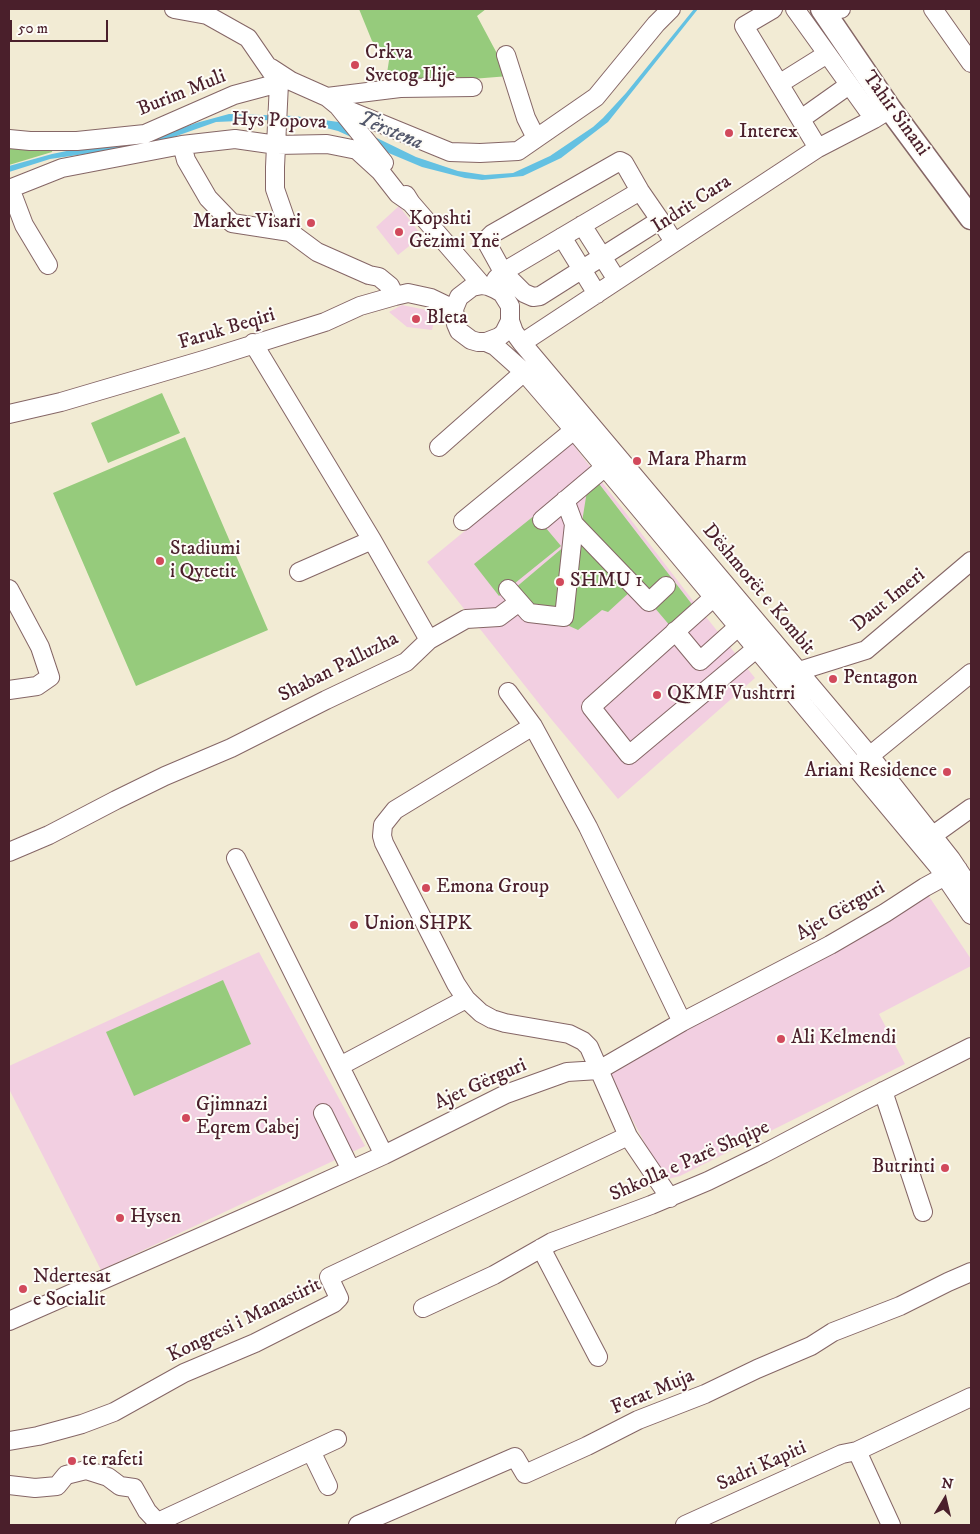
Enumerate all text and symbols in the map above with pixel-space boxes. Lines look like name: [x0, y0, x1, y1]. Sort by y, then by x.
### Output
scale bar: [12, 10, 110, 42]
text: 50 m: [18, 19, 48, 38]
place label: Crkva Svetog Ilije: [365, 42, 455, 89]
marker: Crkva Svetog Ilije: [349, 59, 361, 71]
street label: Burim Muli: [134, 65, 230, 123]
street label: Tahir Sinani: [856, 67, 934, 161]
water label: Tërstena: [354, 107, 426, 157]
street label: Hys Popova: [231, 108, 327, 136]
place label: Interex: [739, 121, 798, 145]
marker: Interex: [723, 127, 735, 139]
street label: Indrit Cara: [648, 171, 736, 239]
place label: Kopshti Gëzimi Ynë: [409, 208, 500, 255]
place label: Market Visari: [193, 211, 301, 235]
marker: Market Visari: [305, 217, 317, 229]
marker: Kopshti Gëzimi Ynë: [393, 226, 405, 238]
street label: Faruk Beqiri: [176, 304, 278, 356]
place label: Bleta: [426, 307, 468, 331]
marker: Bleta: [410, 313, 422, 325]
place label: Mara Pharm: [647, 449, 747, 473]
marker: Mara Pharm: [631, 455, 643, 467]
street label: Dëshmorët e Kombit: [696, 520, 820, 660]
place label: Stadiumi i Qytetit: [170, 538, 240, 585]
marker: Stadiumi i Qytetit: [154, 555, 166, 567]
street label: Daut Imeri: [847, 564, 931, 638]
place label: SHMU 1: [570, 570, 643, 594]
marker: SHMU 1: [554, 576, 566, 588]
street label: Shaban Palluzha: [275, 627, 403, 709]
place label: Pentagon: [843, 667, 918, 691]
marker: Pentagon: [827, 673, 839, 685]
place label: QKMF Vushtrri: [667, 683, 795, 707]
marker: QKMF Vushtrri: [651, 689, 663, 701]
place label: Ariani Residence: [804, 760, 937, 784]
marker: Ariani Residence: [941, 766, 953, 778]
place label: Emona Group: [436, 876, 549, 900]
street label: Ajet Gërguri: [792, 877, 890, 947]
marker: Emona Group: [420, 882, 432, 894]
place label: Union SHPK: [364, 913, 472, 937]
marker: Union SHPK: [348, 919, 360, 931]
place label: Ali Kelmendi: [791, 1027, 896, 1051]
marker: Ali Kelmendi: [775, 1033, 787, 1045]
street label: Ajet Gërguri: [431, 1054, 531, 1116]
place label: Gjimnazi Eqrem Cabej: [196, 1094, 299, 1141]
marker: Gjimnazi Eqrem Cabej: [180, 1112, 192, 1124]
street label: Shkolla e Parë Shqipe: [607, 1116, 773, 1208]
place label: Butrinti: [872, 1156, 935, 1180]
marker: Butrinti: [939, 1162, 951, 1174]
place label: Hysen: [130, 1206, 181, 1230]
marker: Hysen: [114, 1212, 126, 1224]
place label: Ndertesat e Socialit: [33, 1266, 111, 1313]
street label: Kongresi i Manastirit: [164, 1273, 326, 1369]
marker: Ndertesat e Socialit: [17, 1283, 29, 1295]
street label: Ferat Muja: [608, 1365, 698, 1421]
street label: Sadri Kapiti: [714, 1437, 810, 1497]
place label: te rafeti: [82, 1449, 143, 1473]
marker: te rafeti: [66, 1455, 78, 1467]
north arrow: [920, 1474, 970, 1524]
text: N: [940, 1474, 954, 1494]

